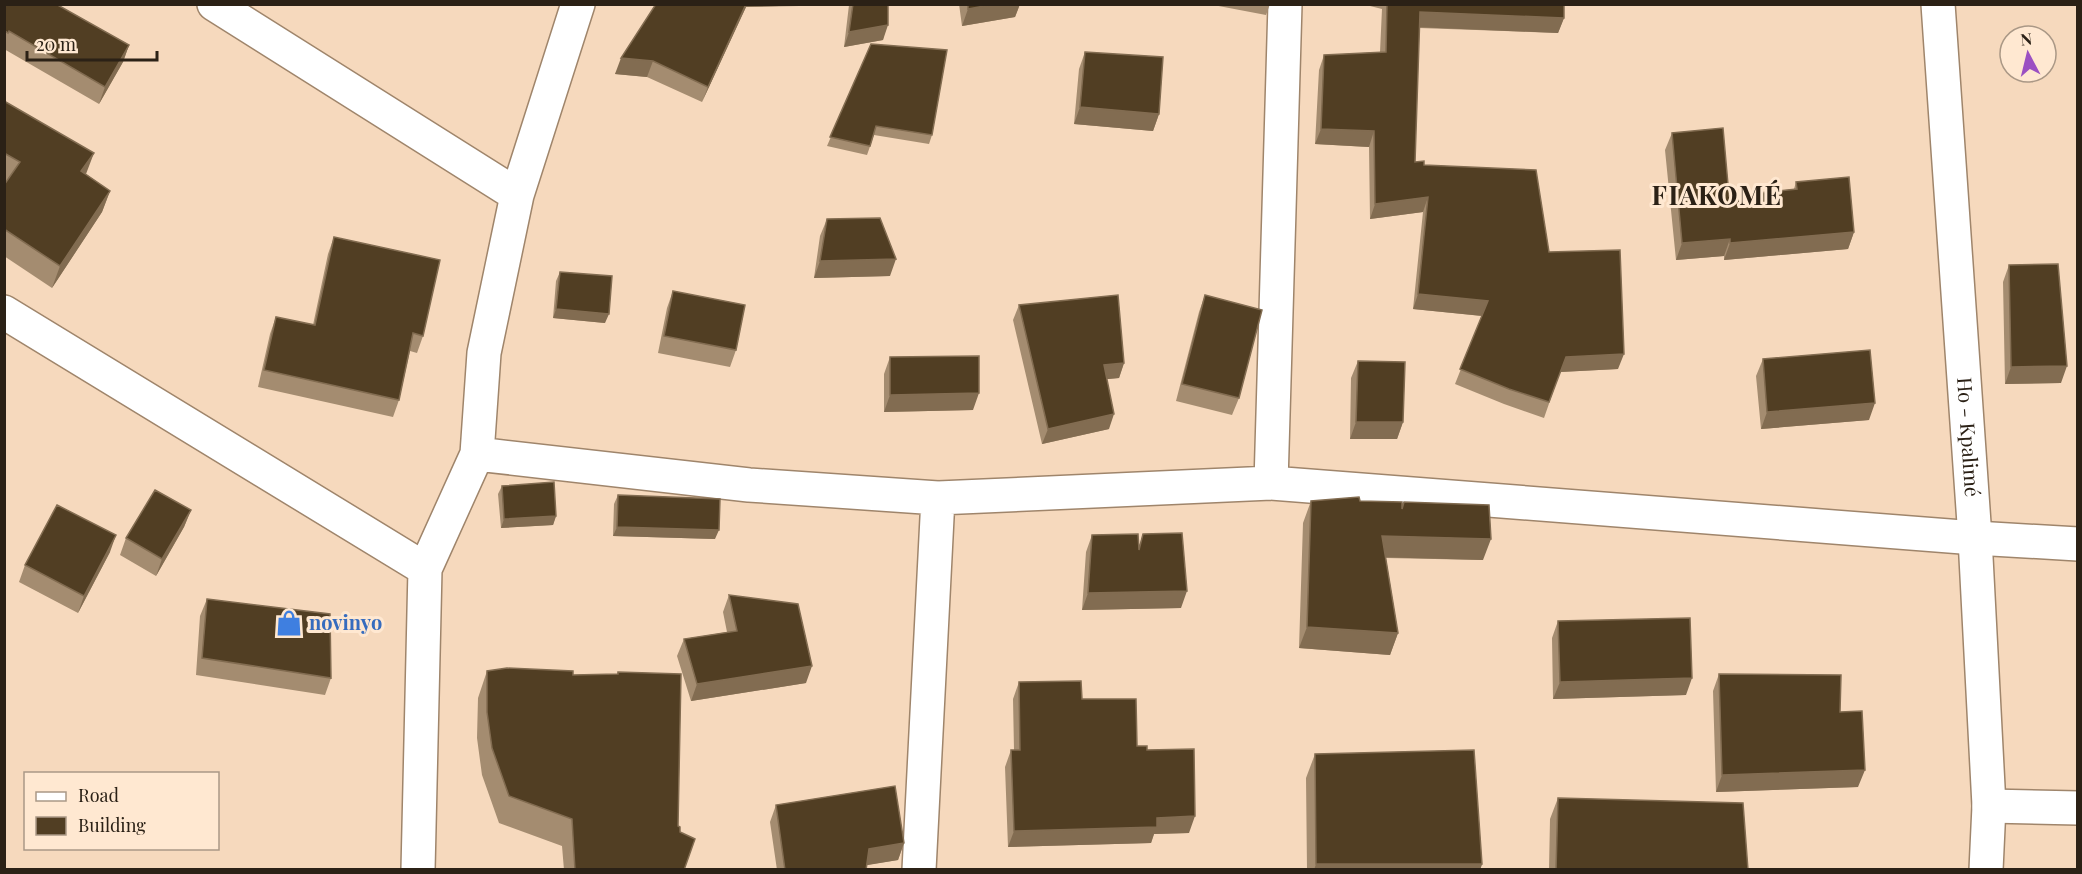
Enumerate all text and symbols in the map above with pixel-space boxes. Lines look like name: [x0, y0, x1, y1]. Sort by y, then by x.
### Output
scale bar: [27, 24, 158, 62]
north arrow: [1998, 24, 2058, 84]
text: N: [2019, 27, 2034, 50]
text: 20 m: [36, 32, 76, 56]
district label: FIAKOMÉ: [1652, 177, 1782, 212]
street label: Ho - Kpalimé: [1952, 376, 1987, 498]
shop icon: novinyo: [274, 608, 304, 638]
place label: novinyo: [309, 608, 382, 635]
legend: [24, 772, 219, 850]
text: Road: [78, 783, 119, 807]
text: Building: [78, 813, 146, 837]

